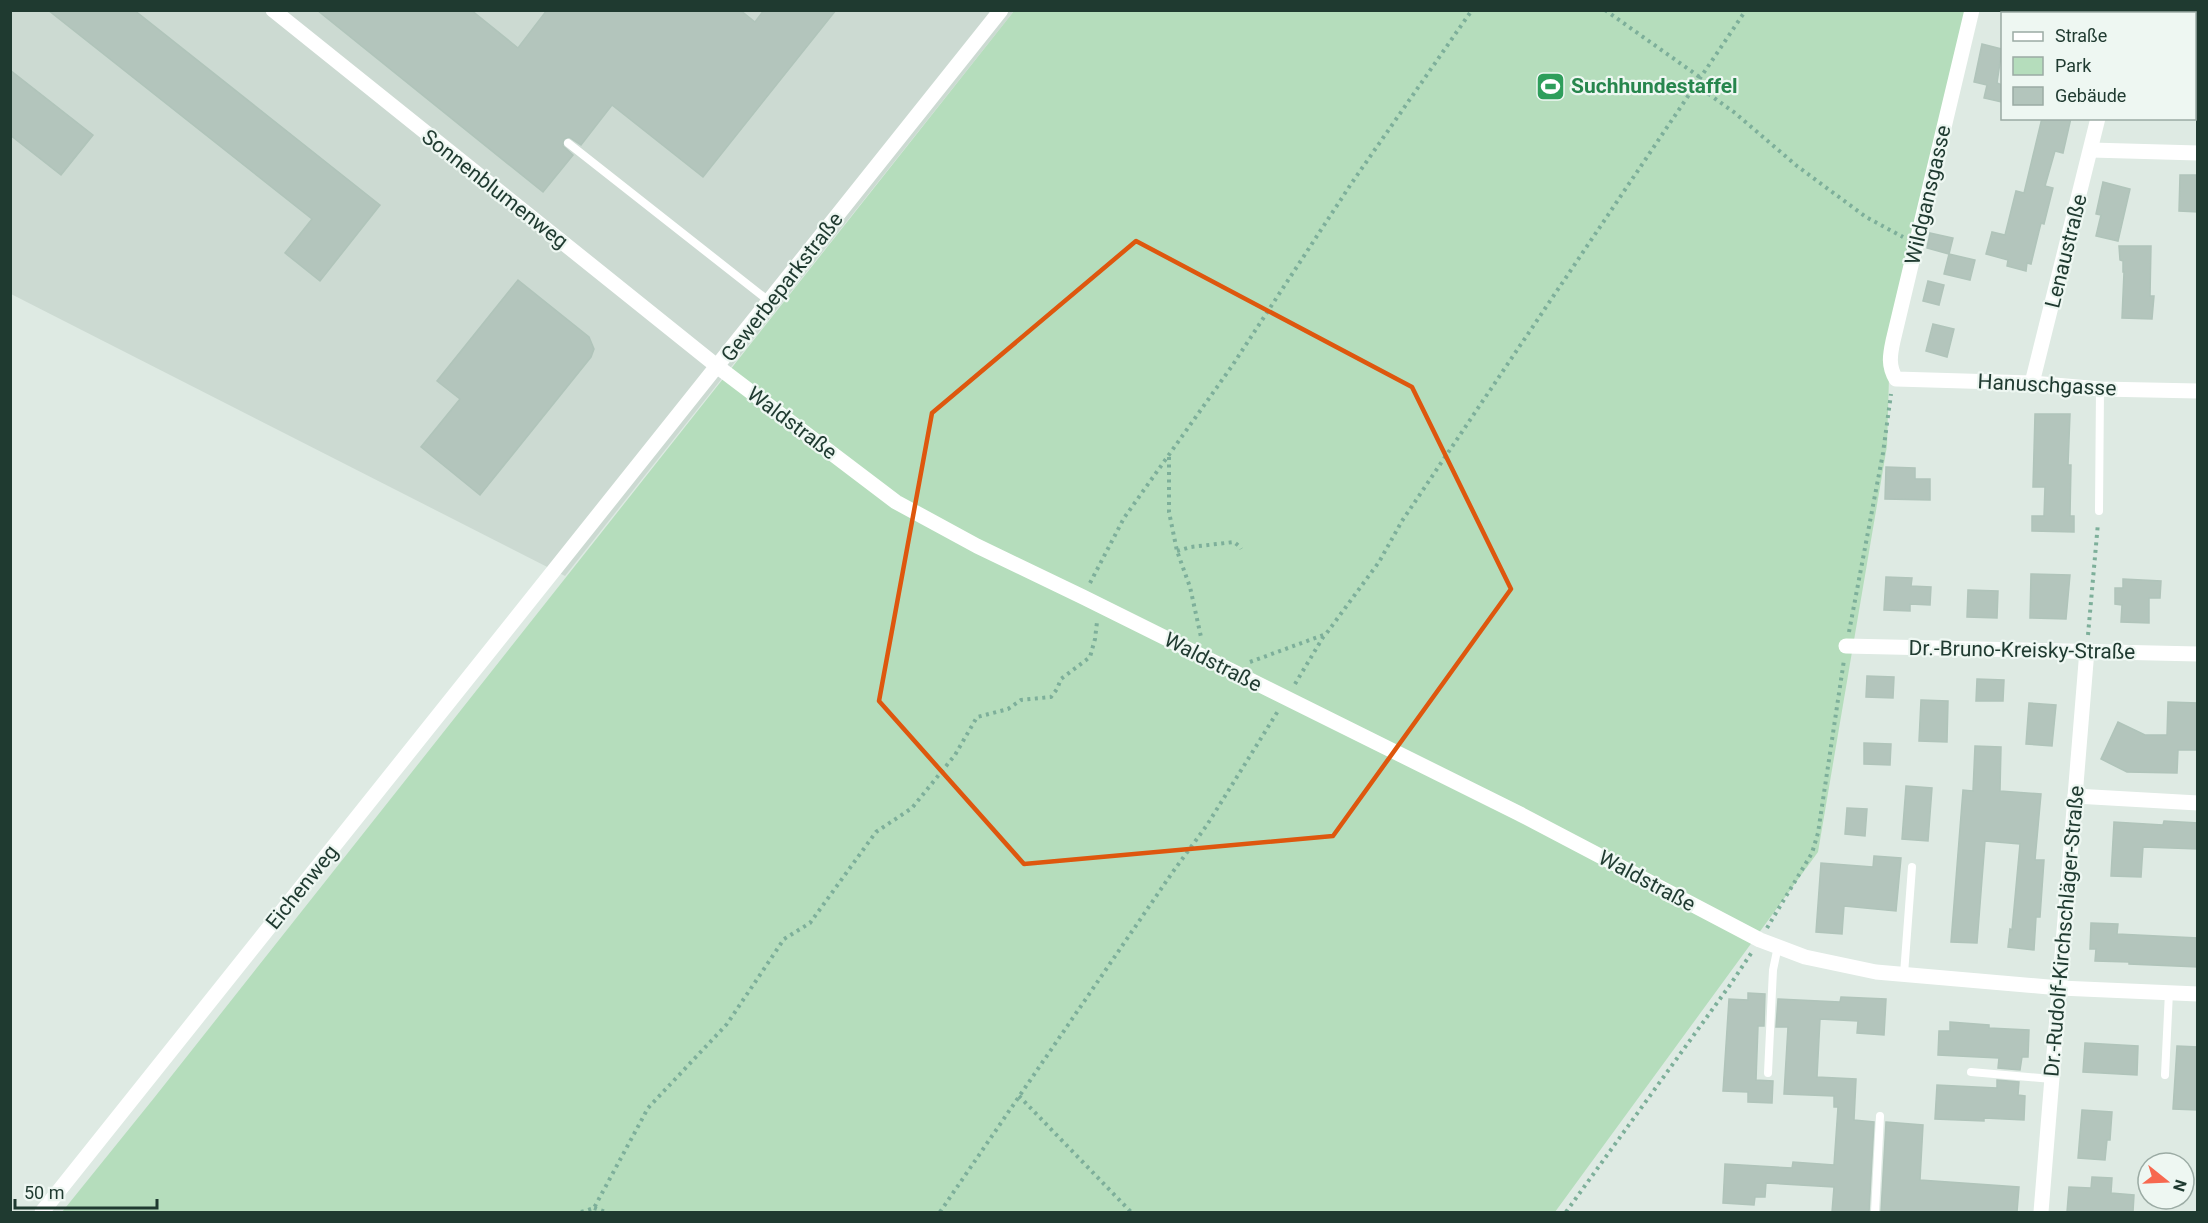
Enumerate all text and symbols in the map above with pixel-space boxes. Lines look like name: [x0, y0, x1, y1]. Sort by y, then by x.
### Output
legend: [2001, 12, 2196, 120]
text: Straße: [2055, 25, 2107, 46]
text: Park: [2055, 55, 2092, 76]
sports icon: Suchhundestaffel: [1534, 70, 1566, 102]
place label: Suchhundestaffel: [1571, 74, 1738, 98]
text: Gebäude: [2055, 85, 2126, 106]
street label: Wildgansgasse: [1900, 123, 1956, 267]
street label: Sonnenblumenweg: [417, 125, 573, 253]
street label: Lenaustraße: [2040, 192, 2092, 310]
street label: Gewerbeparkstraße: [716, 208, 848, 366]
street label: Hanuschgasse: [1977, 369, 2117, 401]
street label: Waldstraße: [742, 381, 842, 465]
street label: Waldstraße: [1160, 627, 1266, 697]
street label: Dr.-Bruno-Kreisky-Straße: [1908, 636, 2136, 664]
street label: Dr.-Rudolf-Kirchschläger-Straße: [2039, 784, 2089, 1078]
street label: Eichenweg: [261, 840, 343, 934]
street label: Waldstraße: [1595, 845, 1699, 917]
north arrow: [2136, 1151, 2196, 1211]
scale bar: [15, 1172, 158, 1210]
text: N: [2169, 1177, 2191, 1194]
text: 50 m: [24, 1182, 64, 1203]

